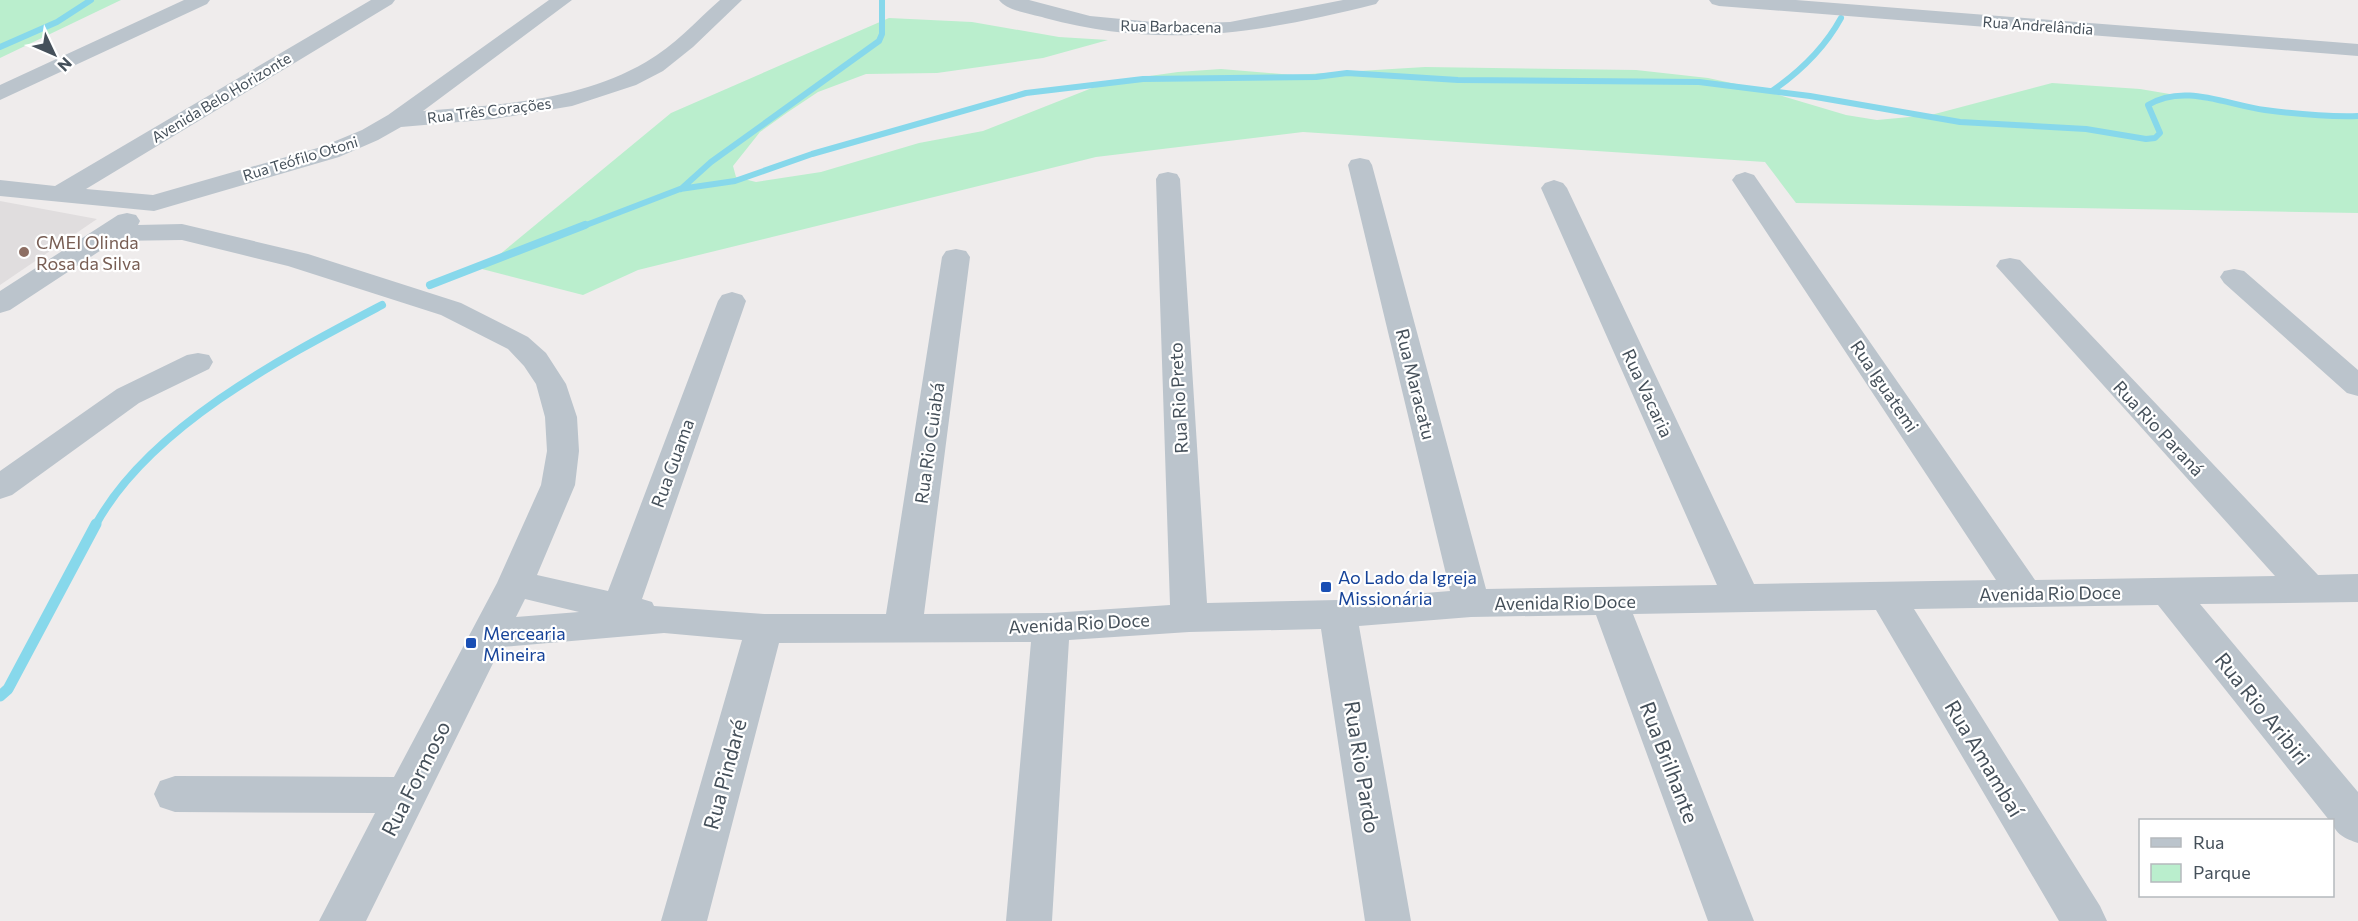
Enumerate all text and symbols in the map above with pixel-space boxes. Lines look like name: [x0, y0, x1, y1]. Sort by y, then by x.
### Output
street label: Rua Andrelândia: [1982, 12, 2094, 38]
street label: Rua Barbacena: [1120, 16, 1222, 36]
north arrow: [24, 24, 84, 84]
street label: Avenida Belo Horizonte: [148, 48, 294, 146]
text: N: [54, 54, 76, 76]
street label: Rua Três Corações: [426, 93, 552, 127]
street label: Rua Teófilo Otoni: [240, 132, 360, 184]
place label: CMEI Olinda Rosa da Silva: [36, 231, 141, 274]
marker: CMEI Olinda Rosa da Silva: [17, 245, 31, 259]
street label: Rua Maracatu: [1392, 326, 1440, 442]
street label: Rua Iguatemi: [1846, 336, 1924, 436]
street label: Rua Rio Preto: [1164, 342, 1192, 454]
street label: Rua Vacaria: [1618, 345, 1678, 441]
street label: Rua Rio Paraná: [2109, 376, 2209, 480]
street label: Rua Rio Cuiabá: [910, 381, 948, 505]
street label: Rua Guama: [646, 416, 698, 510]
place label: Ao Lado da Igreja Missionária: [1338, 566, 1477, 609]
marker: Ao Lado da Igreja Missionária: [1319, 580, 1333, 594]
street label: Avenida Rio Doce: [1979, 581, 2121, 605]
street label: Avenida Rio Doce: [1494, 590, 1636, 614]
street label: Avenida Rio Doce: [1008, 608, 1150, 638]
place label: Mercearia Mineira: [483, 622, 566, 665]
marker: Mercearia Mineira: [464, 636, 478, 650]
street label: Rua Rio Aribiri: [2210, 647, 2316, 769]
street label: Rua Amambaí: [1940, 695, 2030, 821]
street label: Rua Brilhante: [1635, 698, 1705, 826]
street label: Rua Rio Pardo: [1340, 699, 1386, 835]
street label: Rua Formoso: [375, 716, 455, 840]
street label: Rua Pindaré: [697, 716, 751, 832]
legend: [2139, 819, 2334, 897]
text: Rua: [2193, 831, 2224, 853]
text: Parque: [2193, 861, 2251, 883]

